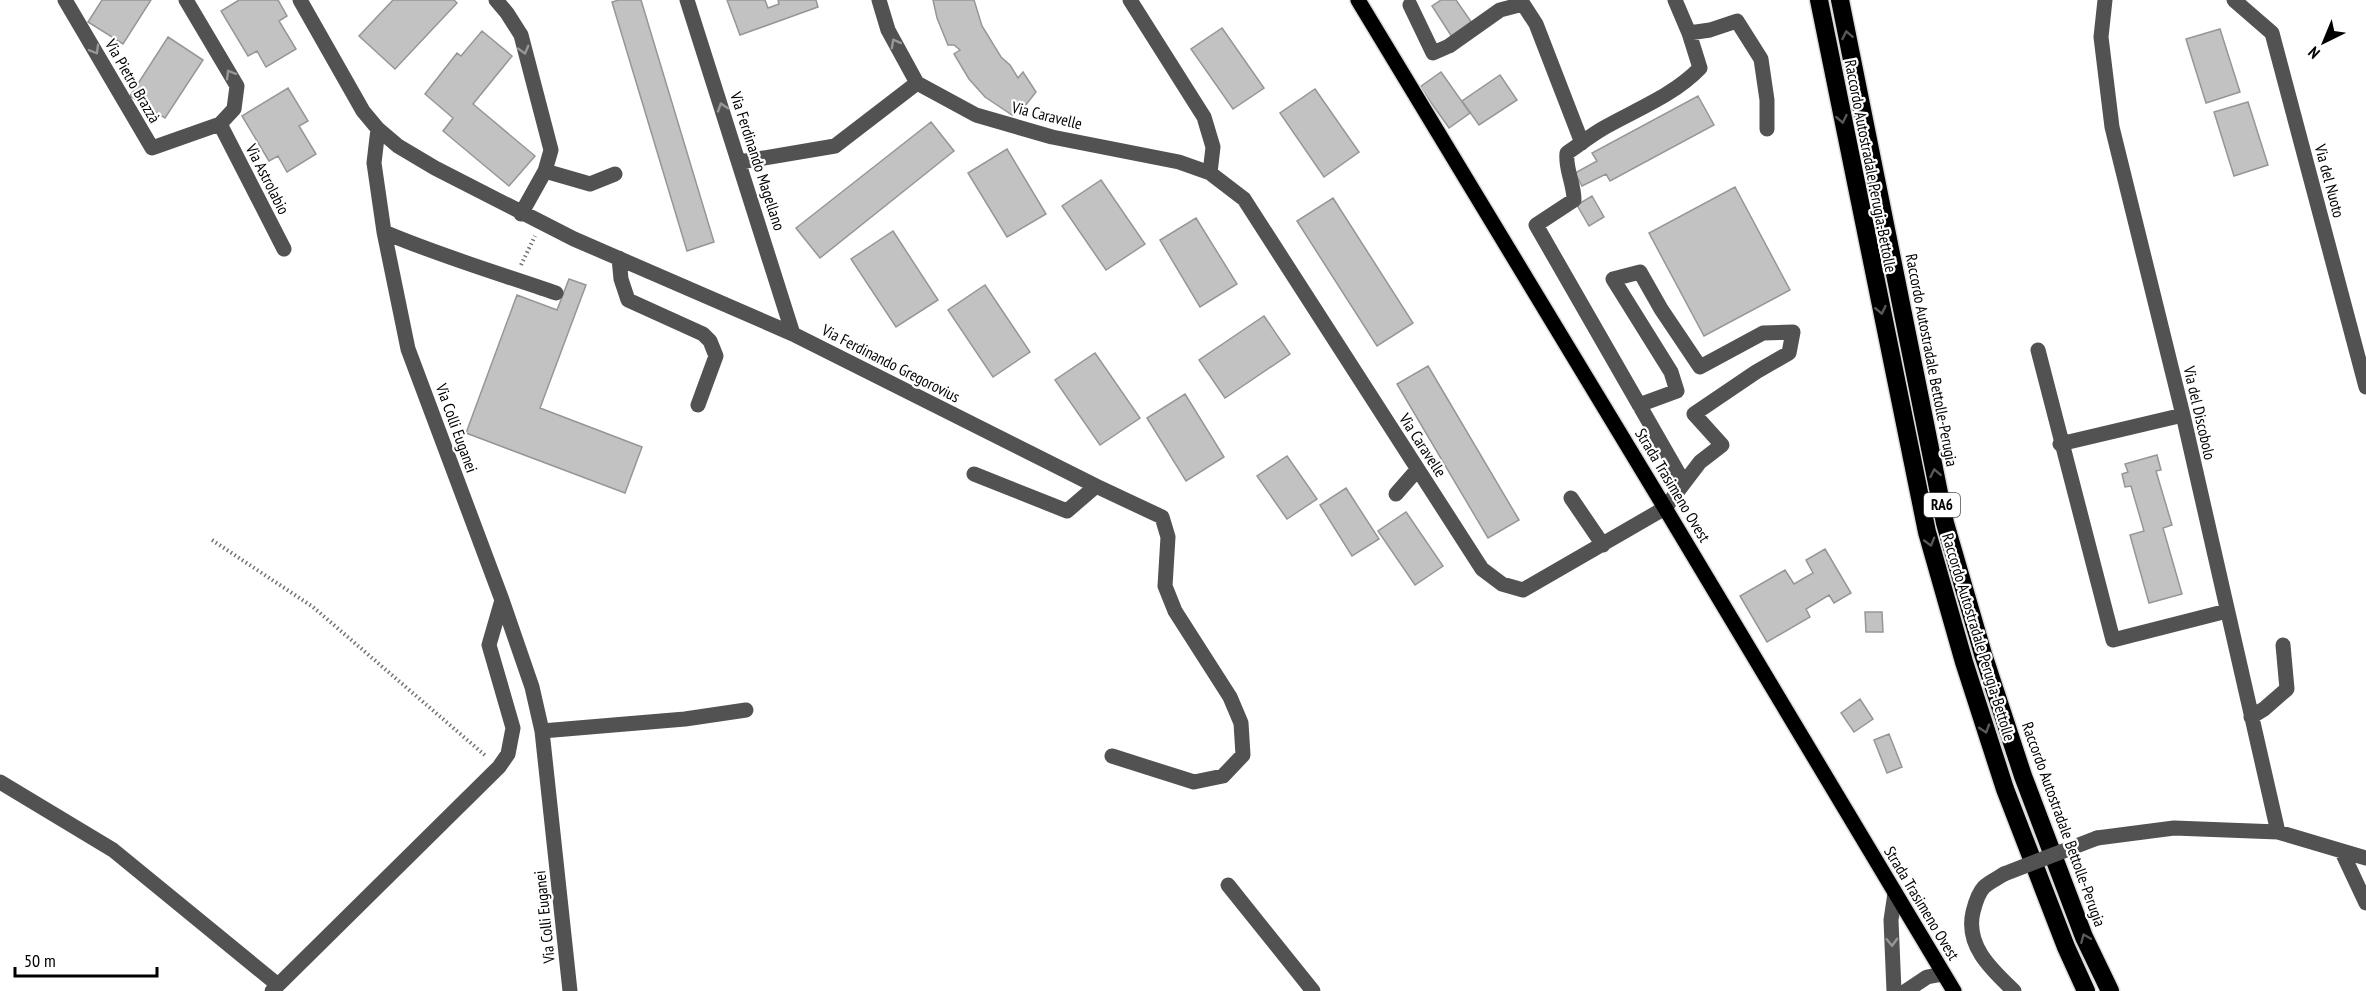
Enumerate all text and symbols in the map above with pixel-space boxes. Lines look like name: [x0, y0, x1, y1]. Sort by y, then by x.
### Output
north arrow: [2294, 12, 2354, 72]
one-way arrow: [1841, 30, 1854, 40]
street label: Via Pietro Brazzà: [101, 35, 165, 126]
one-way arrow: [891, 39, 902, 49]
text: N: [2304, 43, 2324, 63]
one-way arrow: [87, 44, 99, 55]
one-way arrow: [517, 45, 530, 55]
street label: Raccordo Autostradale Perugia-Bettolle: [1841, 58, 1901, 274]
one-way arrow: [225, 70, 237, 80]
street label: Via Ferdinando Magellano: [726, 88, 790, 233]
street label: Via Caravelle: [1009, 96, 1084, 133]
one-way arrow: [717, 102, 730, 113]
one-way arrow: [1835, 114, 1848, 124]
street label: Via Astrolabio: [241, 140, 294, 218]
street label: Via del Nuoto: [2310, 141, 2349, 220]
street label: Raccordo Autostradale Bettolle-Perugia: [1902, 252, 1962, 468]
one-way arrow: [1873, 305, 1886, 315]
street label: Via Ferdinando Gregorovius: [818, 319, 963, 406]
street label: Via del Discobolo: [2179, 363, 2220, 462]
street label: Via Colli Euganei: [431, 380, 482, 475]
street label: Via Caravelle: [1394, 409, 1451, 481]
street label: Strada Trasimeno Ovest: [1631, 424, 1715, 546]
one-way arrow: [1929, 469, 1942, 479]
road number: RA6: [1924, 493, 1960, 517]
street label: Raccordo Autostradale Perugia-Bettolle: [1938, 531, 2020, 743]
one-way arrow: [1922, 537, 1935, 547]
street label: Raccordo Autostradale Bettolle-Perugia: [2018, 719, 2110, 929]
one-way arrow: [1978, 723, 1991, 734]
street label: Strada Trasimeno Ovest: [1880, 842, 1964, 964]
street label: Via Colli Euganei: [529, 870, 559, 965]
one-way arrow: [2081, 933, 2093, 944]
one-way arrow: [1885, 938, 1898, 947]
scale bar: [15, 940, 158, 978]
text: 50 m: [24, 949, 56, 972]

